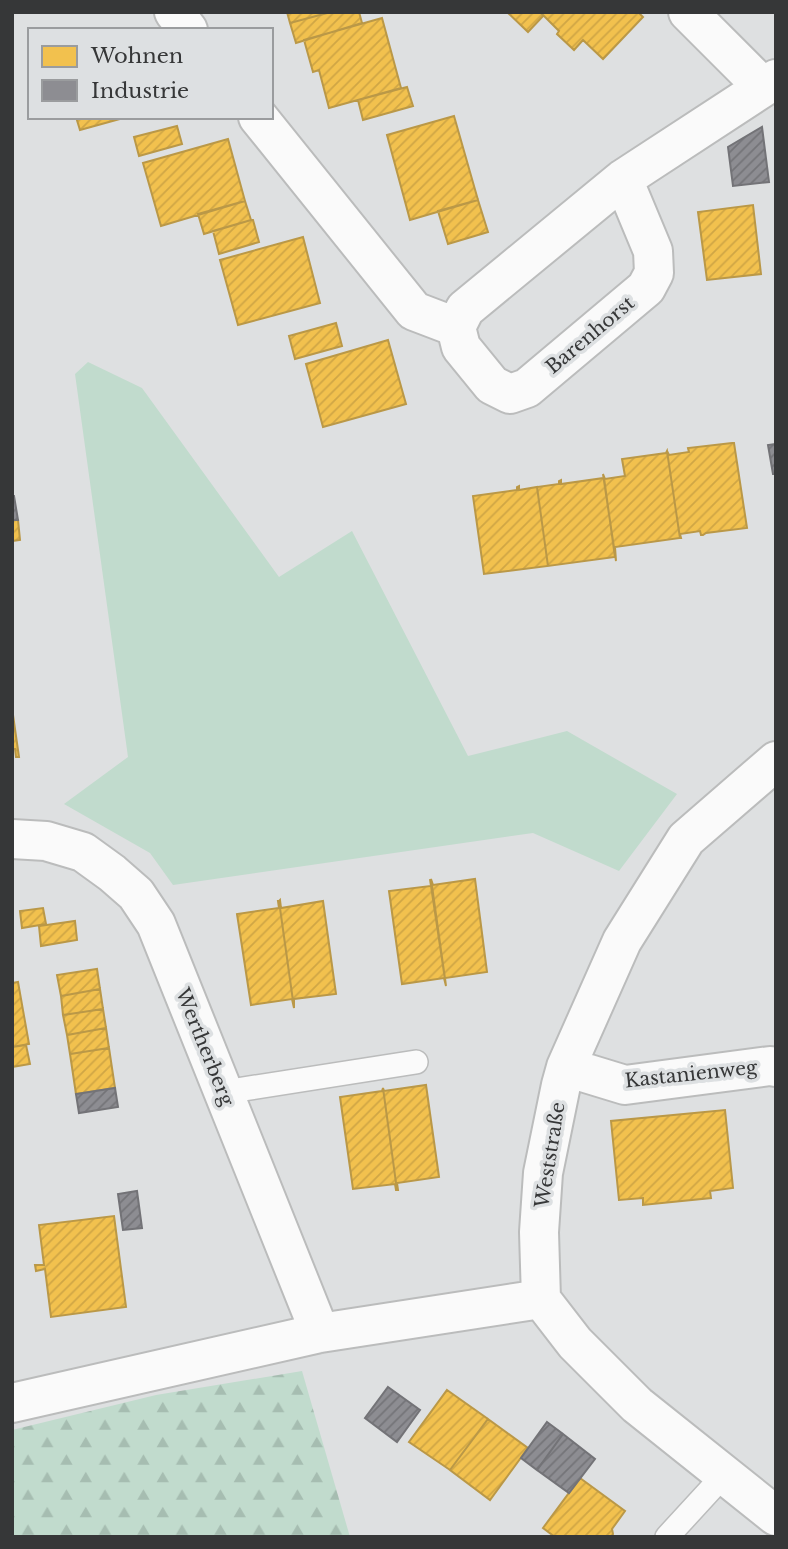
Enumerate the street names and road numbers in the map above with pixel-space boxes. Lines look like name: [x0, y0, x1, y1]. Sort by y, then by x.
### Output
street label: Barenhorst: [541, 291, 639, 379]
street label: Wertherberg: [171, 984, 239, 1110]
street label: Kastanienweg: [624, 1056, 759, 1092]
street label: Weststraße: [530, 1100, 570, 1211]

